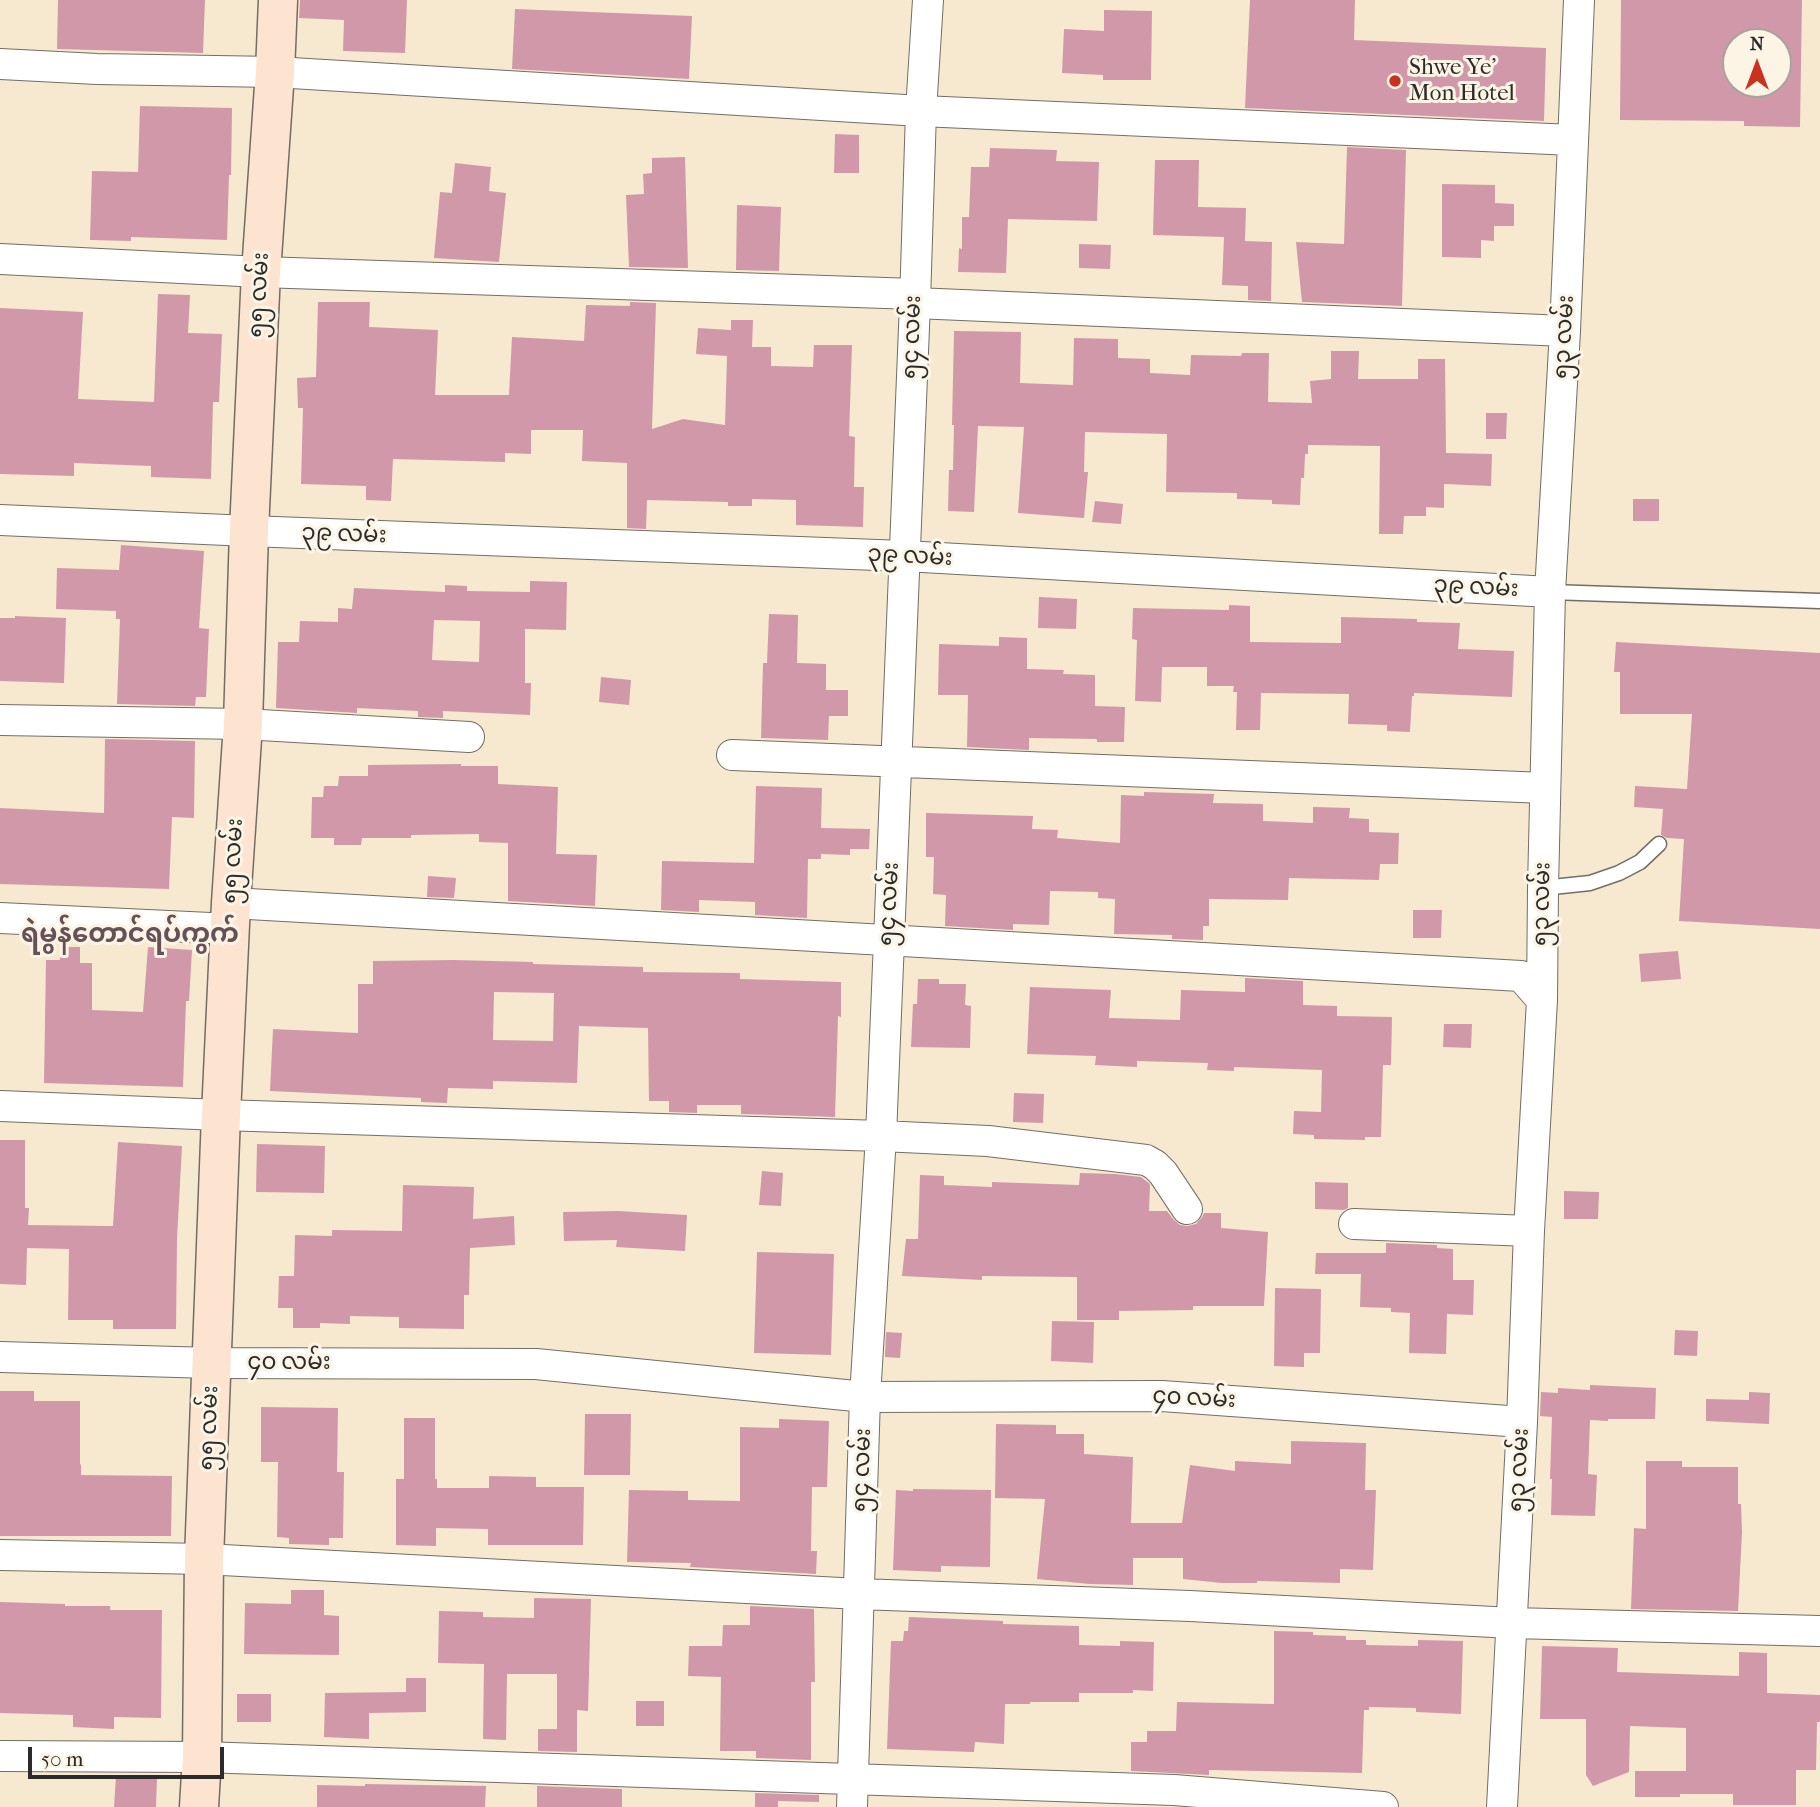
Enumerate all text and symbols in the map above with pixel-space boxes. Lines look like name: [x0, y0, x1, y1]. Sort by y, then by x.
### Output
north arrow: [1722, 28, 1792, 98]
text: N: [1750, 33, 1764, 55]
place label: Shwe Ye' Mon Hotel: [1409, 54, 1515, 108]
marker: Shwe Ye' Mon Hotel: [1387, 73, 1403, 89]
street label: ၅၅ လမ်း: [244, 252, 276, 338]
street label: ၅၃ လမ်း: [1549, 294, 1581, 380]
street label: ၅၄ လမ်း: [898, 295, 928, 379]
street label: ၃၉ လမ်း: [301, 520, 387, 550]
street label: ၃၉ လမ်း: [867, 541, 953, 573]
street label: ၃၉ လမ်း: [1433, 572, 1519, 604]
street label: ၅၅ လမ်း: [218, 818, 250, 904]
street label: ၅၄ လမ်း: [874, 861, 906, 947]
street label: ၅၃ လမ်း: [1528, 862, 1558, 946]
district label: ရဲမွန်တောင်ရပ်ကွက်: [21, 920, 239, 952]
street label: ၄၀ လမ်း: [247, 1349, 331, 1377]
street label: ၄၀ လမ်း: [1152, 1383, 1236, 1415]
street label: ၅၅ လမ်း: [195, 1385, 225, 1471]
street label: ၅၃ လမ်း: [1504, 1427, 1536, 1513]
street label: ၅၄ လမ်း: [848, 1428, 878, 1512]
scale bar: [32, 1734, 228, 1778]
text: 50 m: [41, 1747, 84, 1771]

